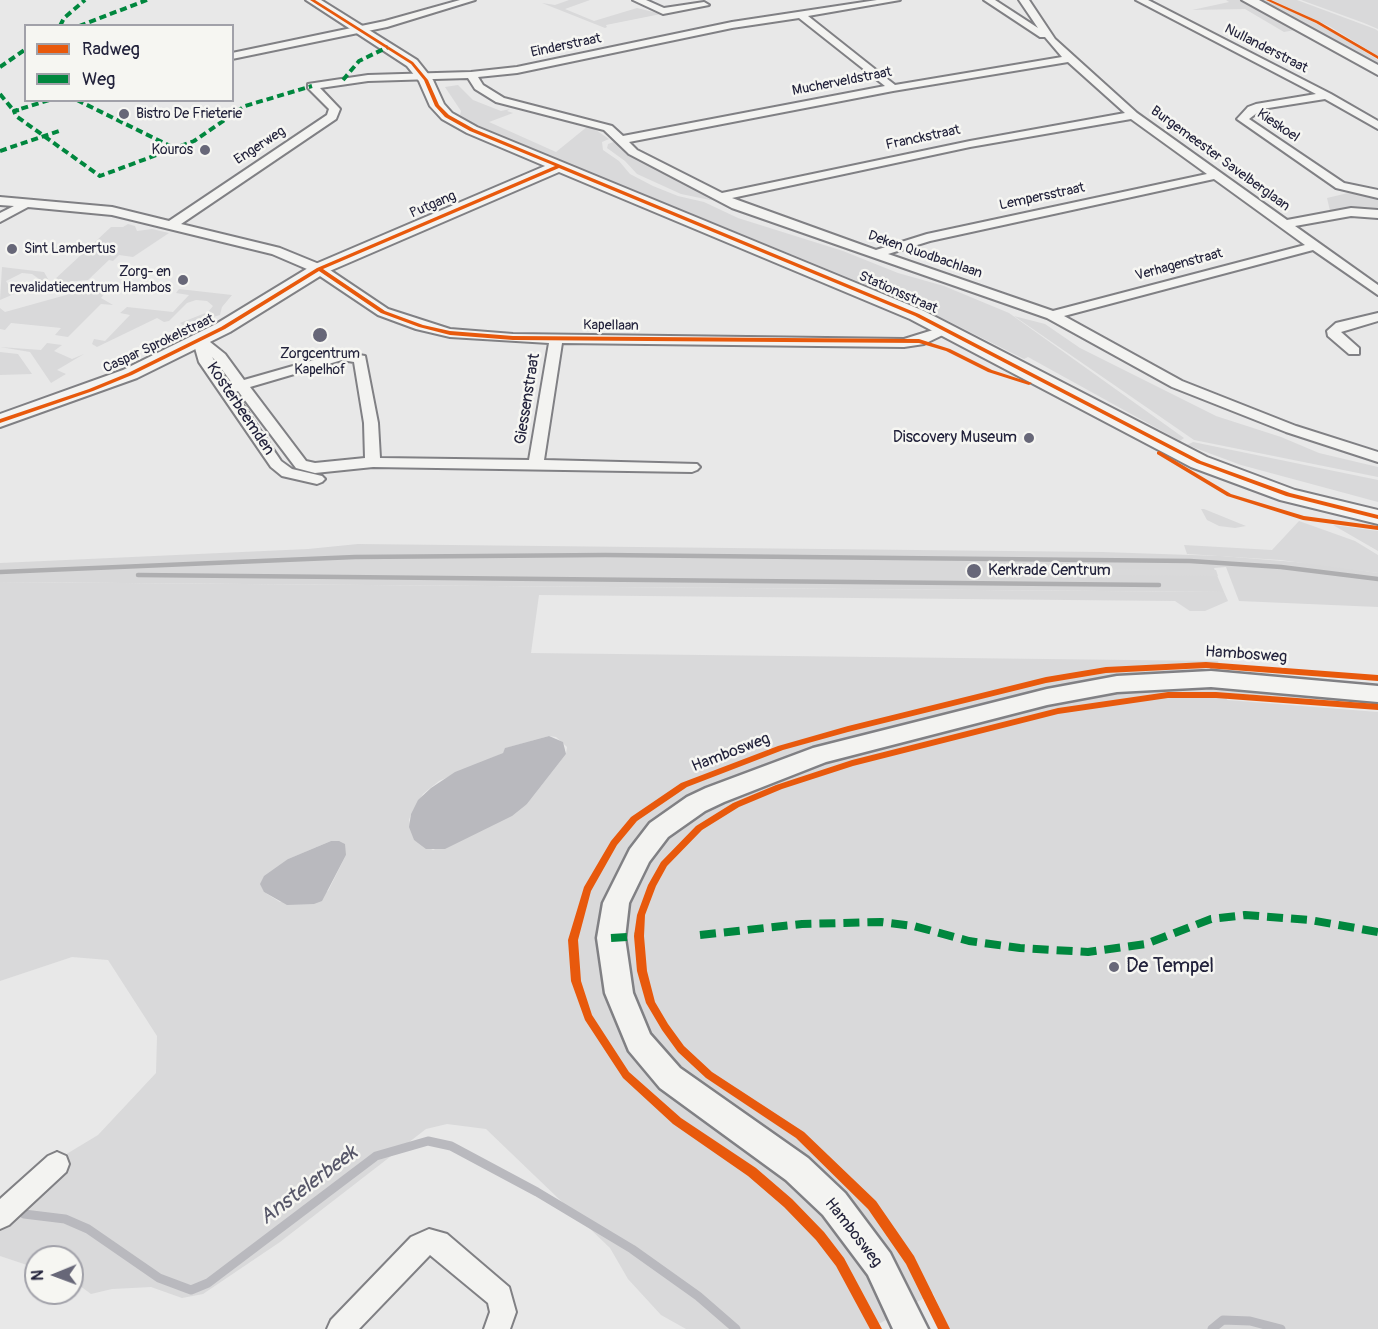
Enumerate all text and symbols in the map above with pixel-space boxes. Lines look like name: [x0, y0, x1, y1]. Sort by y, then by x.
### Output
street label: Nullanderstraat: [1222, 21, 1310, 77]
legend: [24, 24, 234, 102]
street label: Einderstraat: [529, 30, 603, 62]
text: Radweg: [82, 38, 140, 61]
street label: Mucherveldstraat: [791, 64, 893, 100]
text: Weg: [82, 68, 115, 91]
street label: Burgemeester Savelberglaan: [1147, 103, 1293, 215]
place label: Bistro De Frieterie: [136, 106, 242, 122]
street label: Kieskoel: [1254, 106, 1302, 146]
marker: Bistro De Frieterie: [117, 107, 131, 121]
street label: Franckstraat: [884, 122, 962, 154]
street label: Engerweg: [231, 123, 289, 169]
place label: Kouros: [152, 142, 193, 158]
marker: Kouros: [198, 143, 212, 157]
street label: Lempersstraat: [998, 180, 1086, 214]
street label: Putgang: [407, 188, 459, 222]
street label: Deken Quodbachlaan: [866, 228, 984, 282]
place label: Sint Lambertus: [24, 241, 116, 257]
marker: Sint Lambertus: [5, 242, 19, 256]
street label: Verhagenstraat: [1133, 245, 1225, 285]
place label: Zorg- en revalidatiecentrum Hambos: [10, 264, 171, 296]
street label: Stationsstraat: [856, 268, 940, 318]
marker: Zorg- en revalidatiecentrum Hambos: [176, 273, 190, 287]
street label: Caspar Sprokelstraat: [101, 311, 217, 377]
street label: Kapellaan: [583, 317, 639, 335]
marker: Zorgcentrum Kapelhof: [311, 326, 329, 344]
place label: Zorgcentrum Kapelhof: [280, 346, 360, 378]
street label: Giessenstraat: [511, 352, 545, 446]
street label: Kosterbeemden: [202, 359, 278, 459]
place label: Discovery Museum: [893, 428, 1017, 448]
marker: Discovery Museum: [1022, 431, 1036, 445]
place label: Kerkrade Centrum: [988, 561, 1111, 581]
marker: Kerkrade Centrum: [965, 562, 983, 580]
street label: Hambosweg: [1204, 643, 1288, 667]
street label: Hambosweg: [689, 729, 773, 777]
place label: De Tempel: [1126, 955, 1214, 979]
marker: De Tempel: [1107, 960, 1121, 974]
water label: Anstelerbeek: [255, 1141, 363, 1231]
street label: Hambosweg: [820, 1195, 886, 1271]
north arrow: [24, 1245, 84, 1305]
text: N: [28, 1270, 48, 1281]

